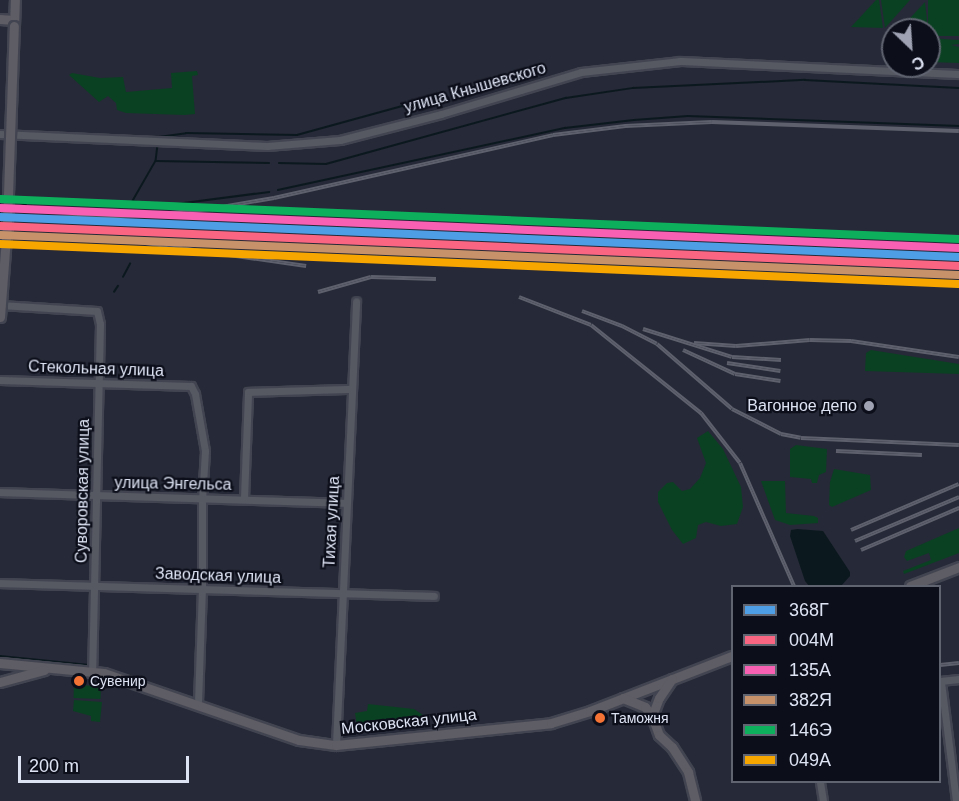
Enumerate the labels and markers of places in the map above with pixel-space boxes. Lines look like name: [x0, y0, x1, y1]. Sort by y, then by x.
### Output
place label: Вагонное депо: [747, 396, 857, 416]
marker: Вагонное депо: [862, 399, 876, 413]
place label: Сувенир: [90, 673, 146, 689]
marker: Сувенир: [73, 675, 85, 687]
place label: Таможня: [611, 710, 669, 726]
marker: Таможня: [594, 712, 606, 724]

